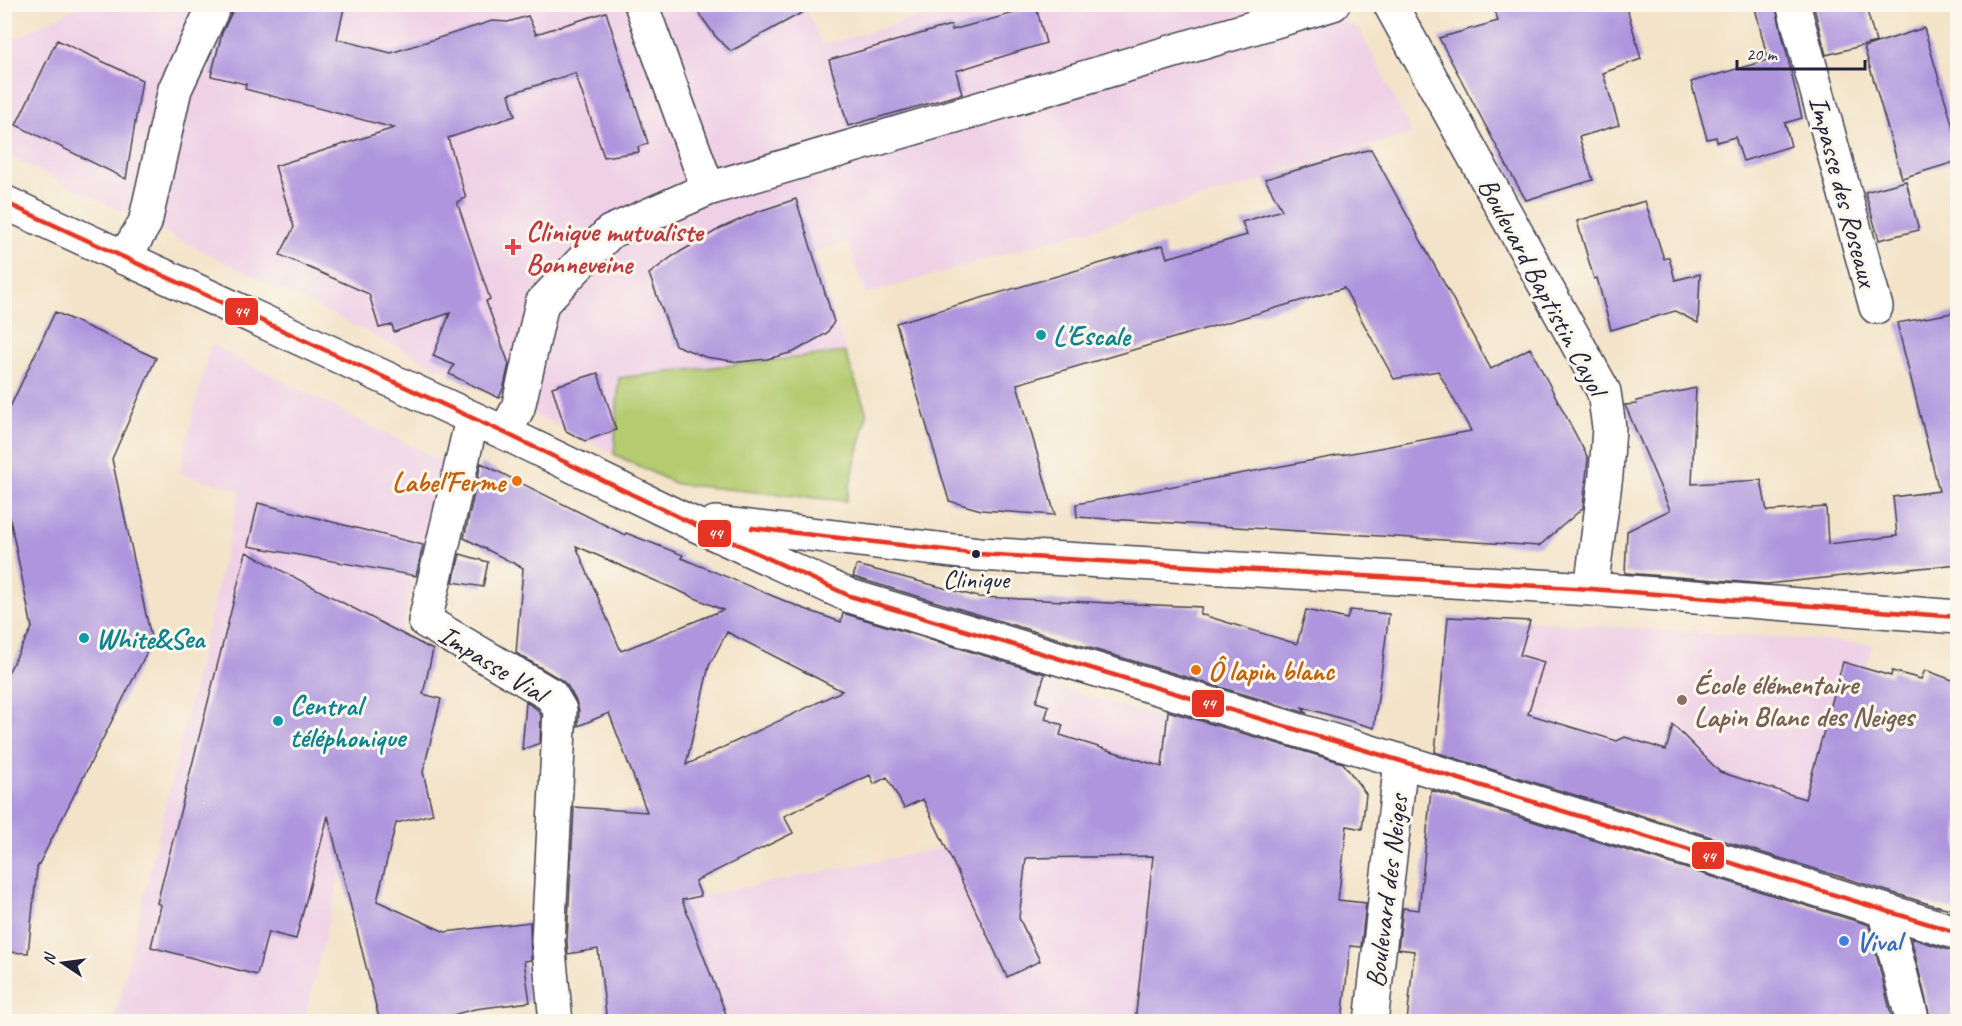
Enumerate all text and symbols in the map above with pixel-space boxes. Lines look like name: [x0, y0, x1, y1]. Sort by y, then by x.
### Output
scale bar: [1737, 33, 1864, 71]
text: 20 m: [1746, 43, 1779, 65]
street label: Impasse des Roseaux: [1801, 92, 1886, 293]
street label: Boulevard Baptistin Cayol: [1471, 172, 1617, 405]
place label: Clinique mutualiste Bonneveine: [526, 214, 705, 281]
marker: Clinique mutualiste Bonneveine: [504, 238, 522, 256]
line badge: 44: [224, 297, 259, 326]
text: 44: [234, 302, 250, 322]
place label: L'Escale: [1053, 318, 1133, 353]
marker: L'Escale: [1034, 328, 1048, 342]
place label: Label'Ferme: [392, 464, 508, 499]
marker: Label'Ferme: [510, 474, 524, 488]
line badge: 44: [697, 519, 732, 548]
text: 44: [708, 524, 724, 544]
marker: Clinique: [970, 548, 982, 560]
place label: Clinique: [943, 563, 1012, 596]
street label: Impasse Vial: [432, 617, 558, 713]
place label: White&Sea: [96, 621, 207, 656]
marker: White&Sea: [77, 631, 91, 645]
place label: Ô lapin blanc: [1208, 653, 1336, 688]
marker: Ô lapin blanc: [1189, 663, 1203, 677]
place label: École élémentaire Lapin Blanc des Neiges: [1694, 667, 1917, 734]
place label: Central téléphonique: [290, 688, 407, 755]
line badge: 44: [1191, 689, 1225, 718]
marker: École élémentaire Lapin Blanc des Neiges: [1675, 693, 1689, 707]
text: 44: [1201, 694, 1217, 714]
marker: Central téléphonique: [271, 714, 285, 728]
street label: Boulevard des Neiges: [1357, 790, 1416, 990]
line badge: 44: [1691, 841, 1725, 870]
text: 44: [1701, 847, 1717, 867]
place label: Vival: [1856, 924, 1906, 959]
north arrow: [33, 933, 93, 993]
marker: Vival: [1837, 934, 1851, 948]
text: N: [39, 950, 61, 967]

